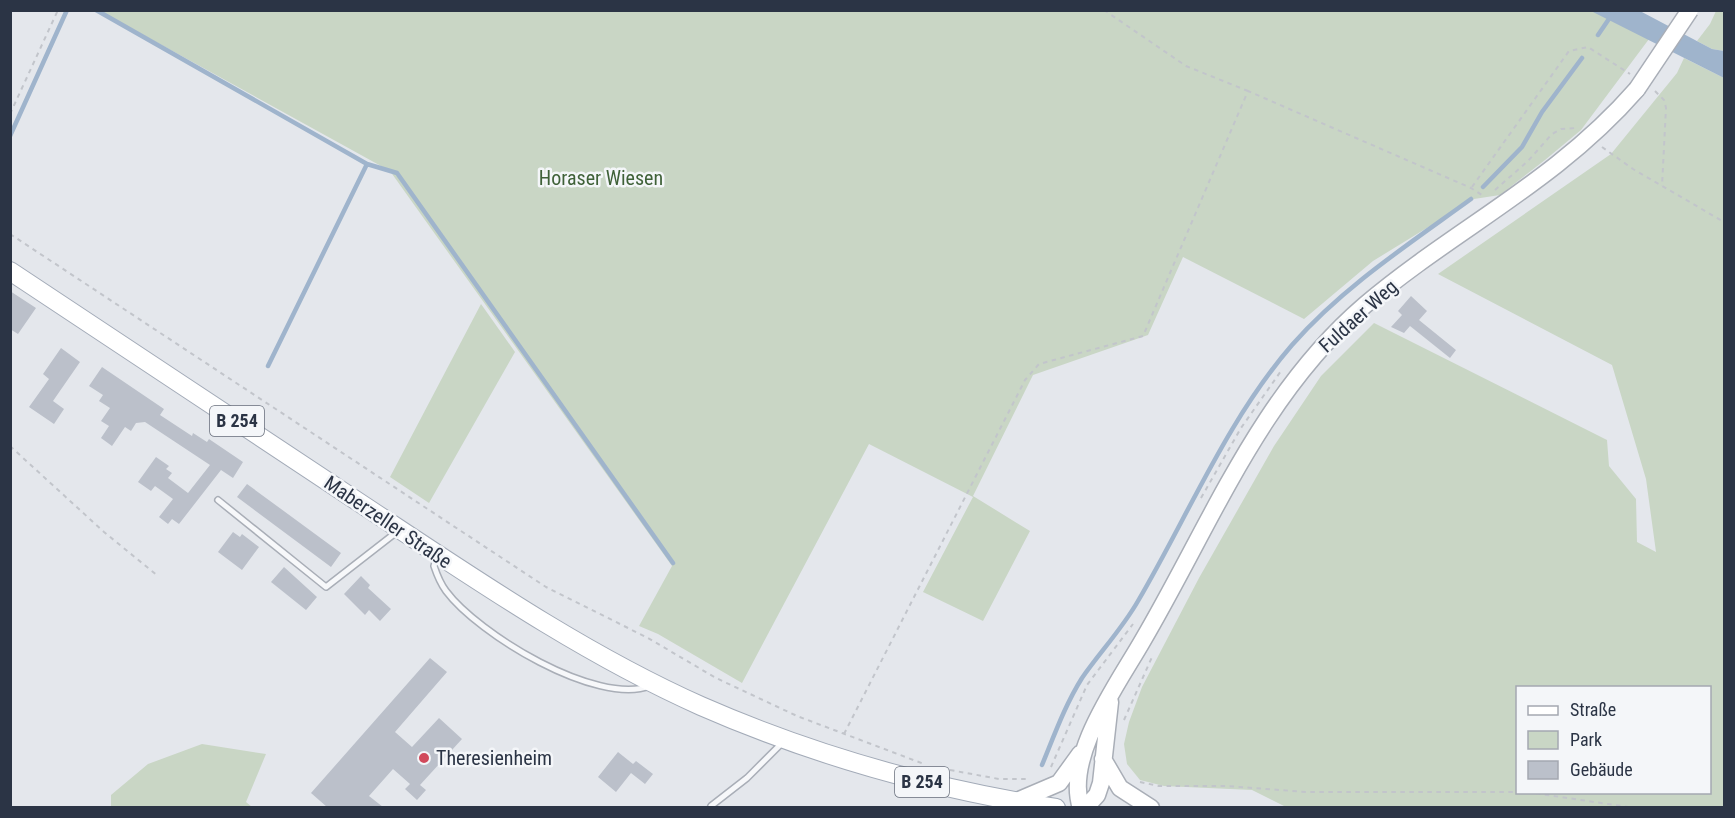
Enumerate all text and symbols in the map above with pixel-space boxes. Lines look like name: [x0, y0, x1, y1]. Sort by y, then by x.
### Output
park label: Horaser Wiesen: [539, 166, 663, 190]
street label: Fuldaer Weg: [1314, 274, 1402, 358]
road number: B 254: [210, 406, 264, 436]
street label: Maberzeller Straße: [320, 470, 456, 574]
legend: [1516, 686, 1711, 794]
text: Straße: [1570, 699, 1616, 720]
text: Park: [1570, 729, 1602, 750]
place label: Theresienheim: [436, 746, 552, 770]
marker: Theresienheim: [417, 751, 431, 765]
text: Gebäude: [1570, 759, 1633, 780]
road number: B 254: [895, 767, 949, 797]

